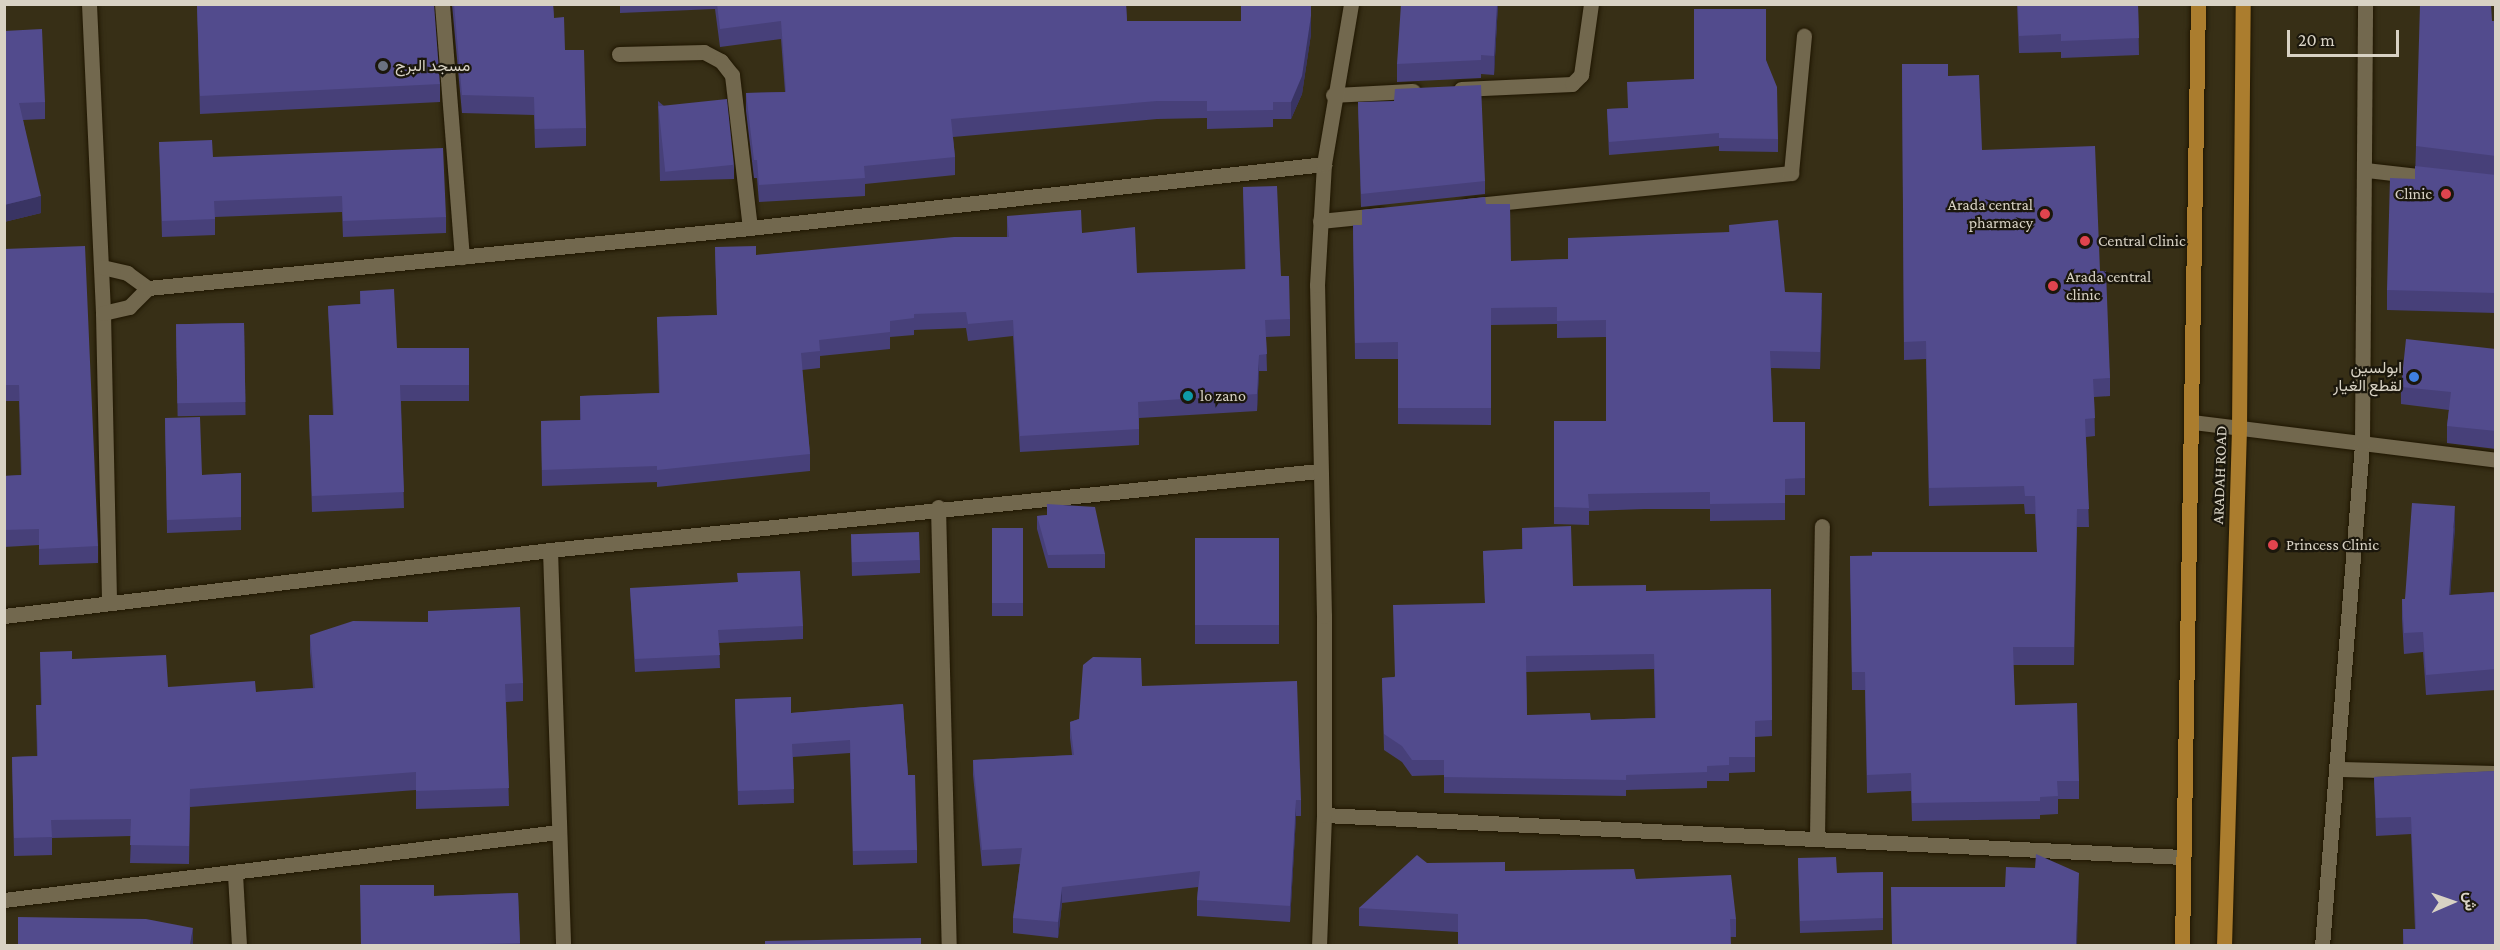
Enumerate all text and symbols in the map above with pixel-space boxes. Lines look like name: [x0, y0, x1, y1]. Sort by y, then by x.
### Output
scale bar: [2290, 18, 2402, 56]
text: 20 m: [2298, 30, 2335, 50]
place label: مسجد البرج: [395, 56, 470, 76]
marker: مسجد البرج: [376, 59, 390, 73]
place label: Clinic: [2395, 184, 2432, 204]
marker: Clinic: [2437, 185, 2455, 203]
place label: Arada central pharmacy: [1948, 195, 2033, 233]
marker: Arada central pharmacy: [2038, 207, 2052, 221]
place label: Central Clinic: [2098, 231, 2186, 251]
marker: Central Clinic: [2076, 232, 2094, 250]
place label: Arada central clinic: [2066, 267, 2151, 305]
marker: Arada central clinic: [2044, 277, 2062, 295]
place label: ابولسين لقطع الغيار: [2333, 358, 2402, 396]
marker: ابولسين لقطع الغيار: [2407, 370, 2421, 384]
place label: lo zano: [1200, 386, 1246, 406]
marker: lo zano: [1181, 389, 1195, 403]
street label: ARADAH ROAD: [2209, 425, 2231, 525]
place label: Princess Clinic: [2286, 535, 2379, 555]
marker: Princess Clinic: [2264, 536, 2282, 554]
north arrow: [2422, 872, 2482, 932]
text: ش: [2462, 891, 2479, 911]

